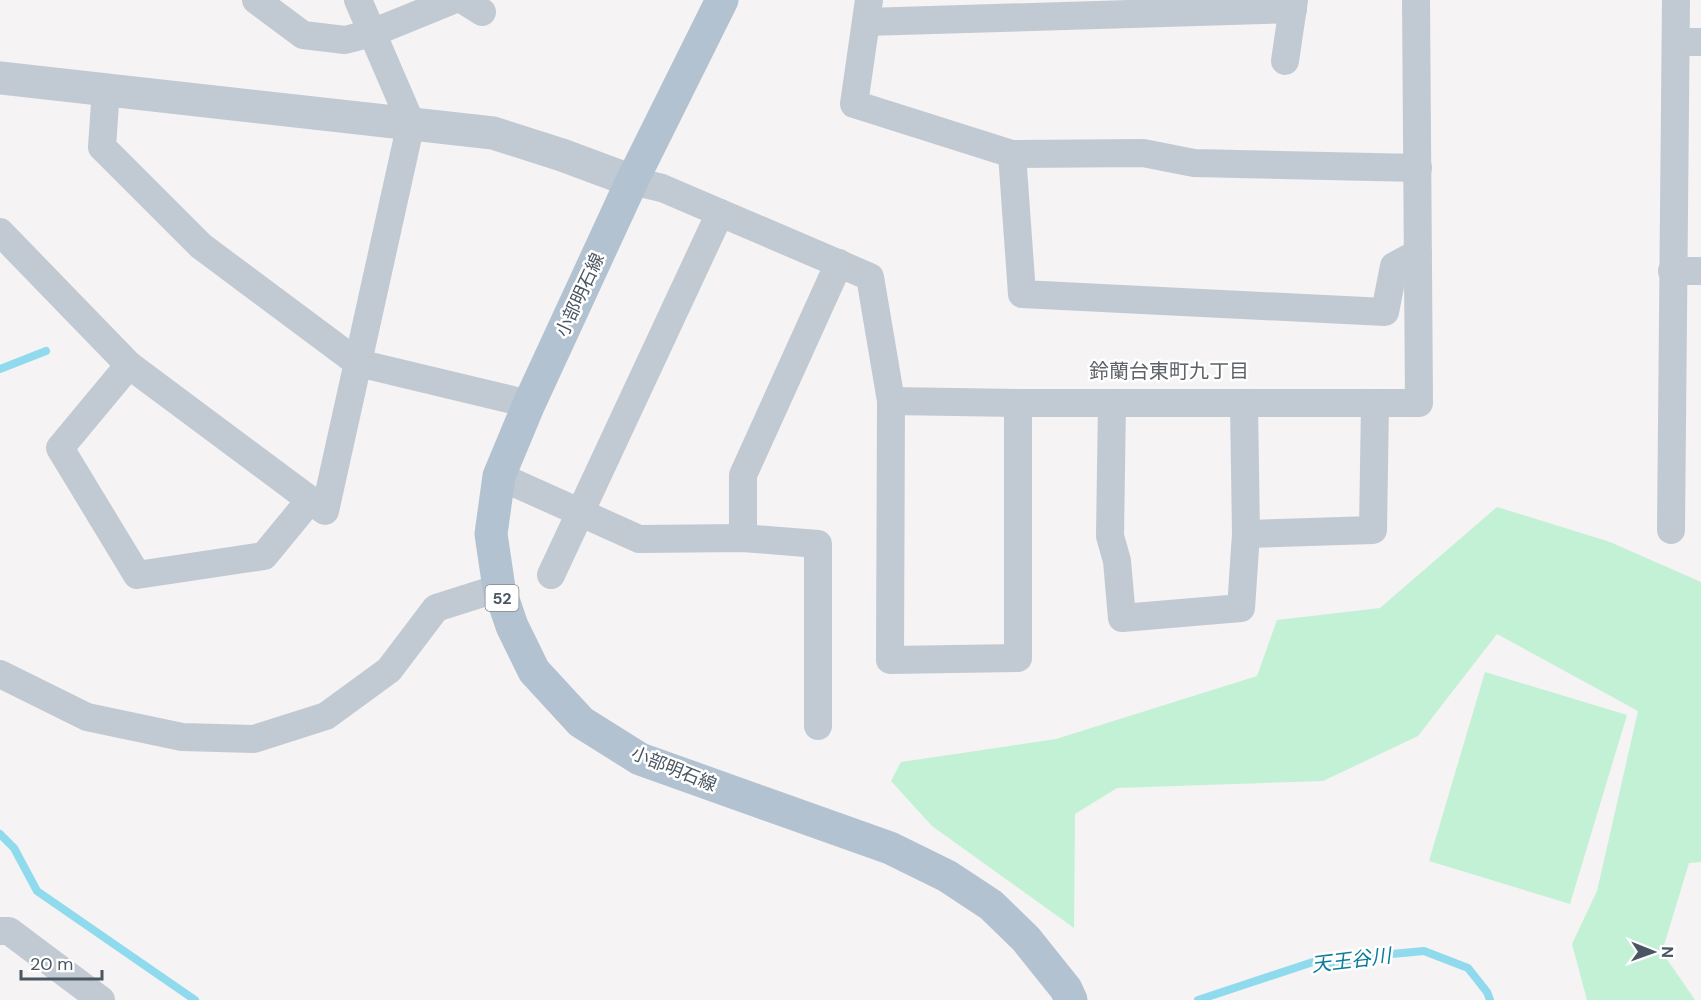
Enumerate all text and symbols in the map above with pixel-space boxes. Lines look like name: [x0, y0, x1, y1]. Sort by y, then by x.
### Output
street label: 小部明石線: [550, 249, 610, 341]
district label: 鈴蘭台東町九丁目: [1089, 358, 1249, 384]
road number: 52: [486, 585, 518, 611]
street label: 小部明石線: [628, 741, 720, 797]
north arrow: [1623, 922, 1683, 982]
water label: 天王谷川: [1310, 942, 1394, 978]
scale bar: [21, 943, 102, 981]
text: N: [1657, 946, 1678, 958]
text: 20 m: [30, 952, 73, 976]

